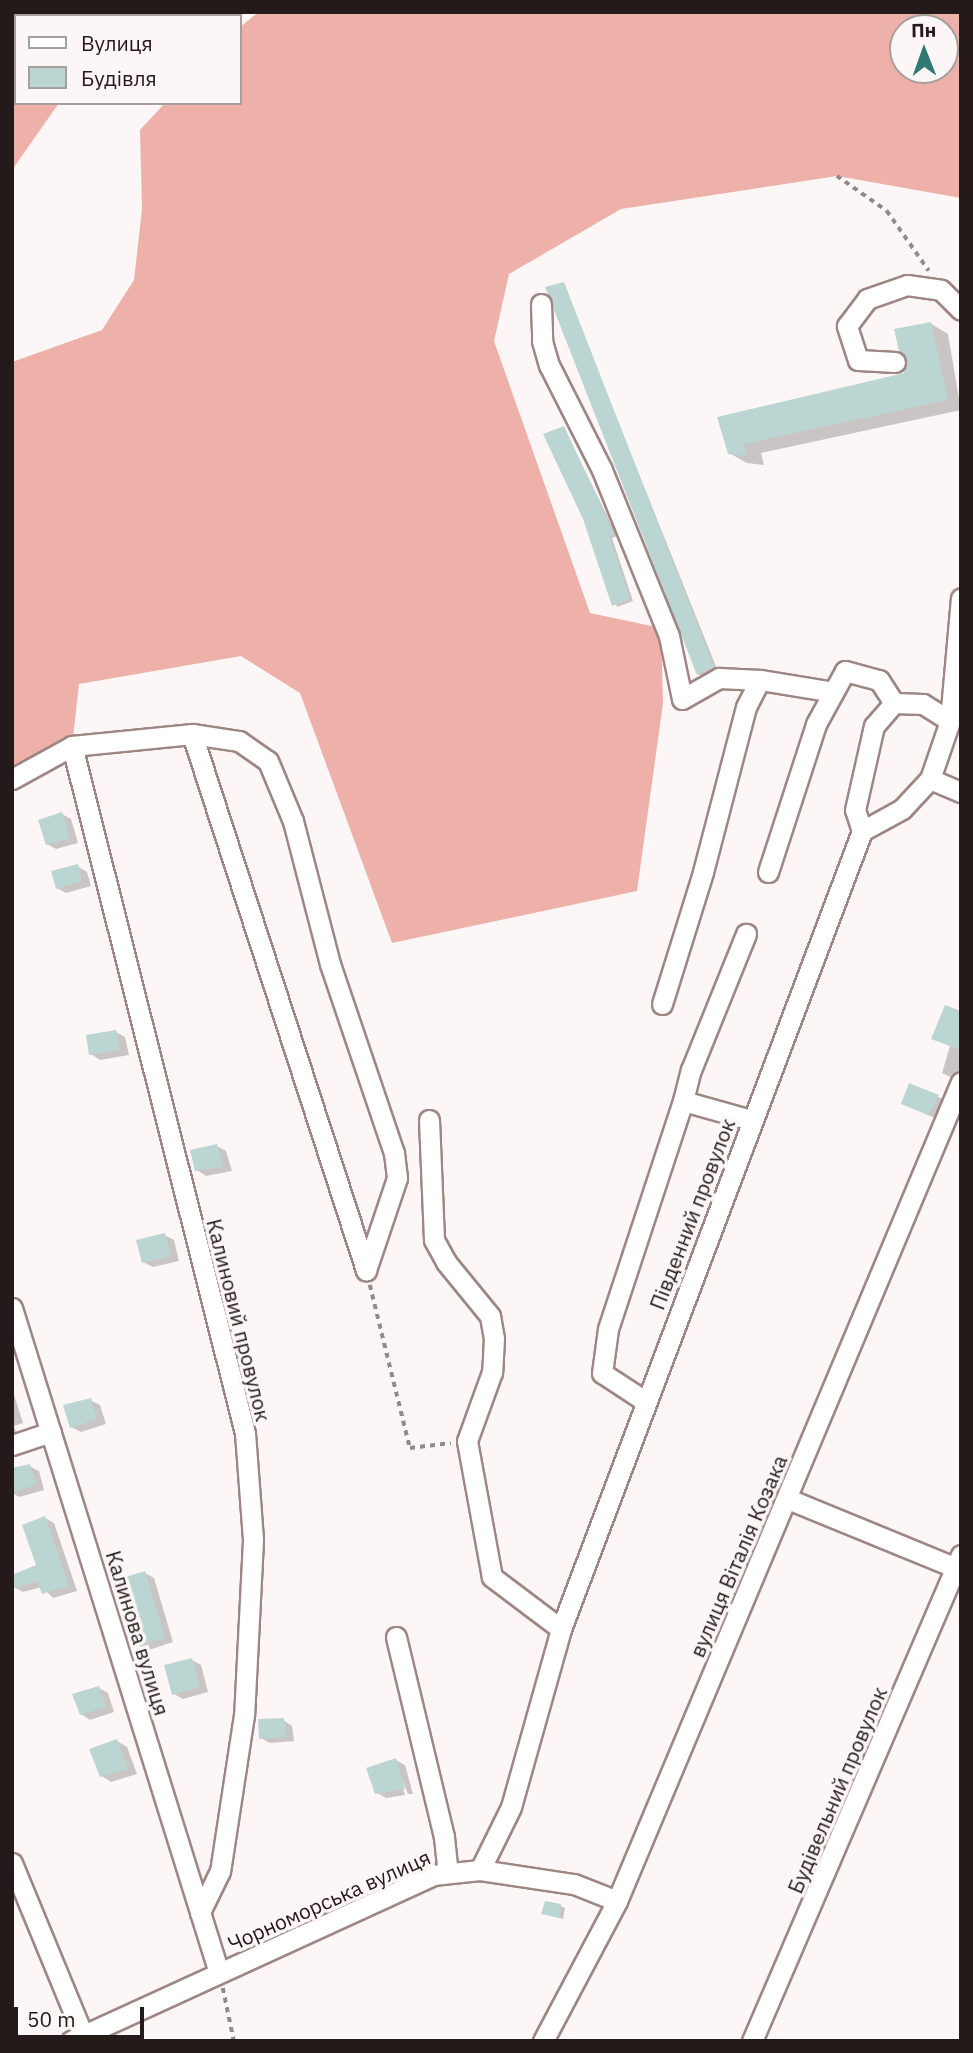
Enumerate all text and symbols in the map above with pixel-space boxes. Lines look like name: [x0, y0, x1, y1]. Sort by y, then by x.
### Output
legend: [14, 14, 242, 105]
north arrow: [889, 14, 959, 84]
text: Пн: [911, 18, 936, 42]
text: Вулиця: [81, 29, 153, 57]
text: Будівля: [81, 64, 157, 92]
street label: Південний провулок: [644, 1115, 740, 1313]
street label: Калиновий провулок: [202, 1216, 276, 1424]
street label: вулиця Віталія Козака: [684, 1451, 792, 1661]
street label: Калинова вулиця: [101, 1548, 175, 1718]
street label: Будівельний провулок: [782, 1683, 892, 1897]
street label: Чорноморська вулиця: [224, 1844, 434, 1956]
scale bar: [18, 1994, 147, 2038]
text: 50 m: [27, 2005, 76, 2033]

